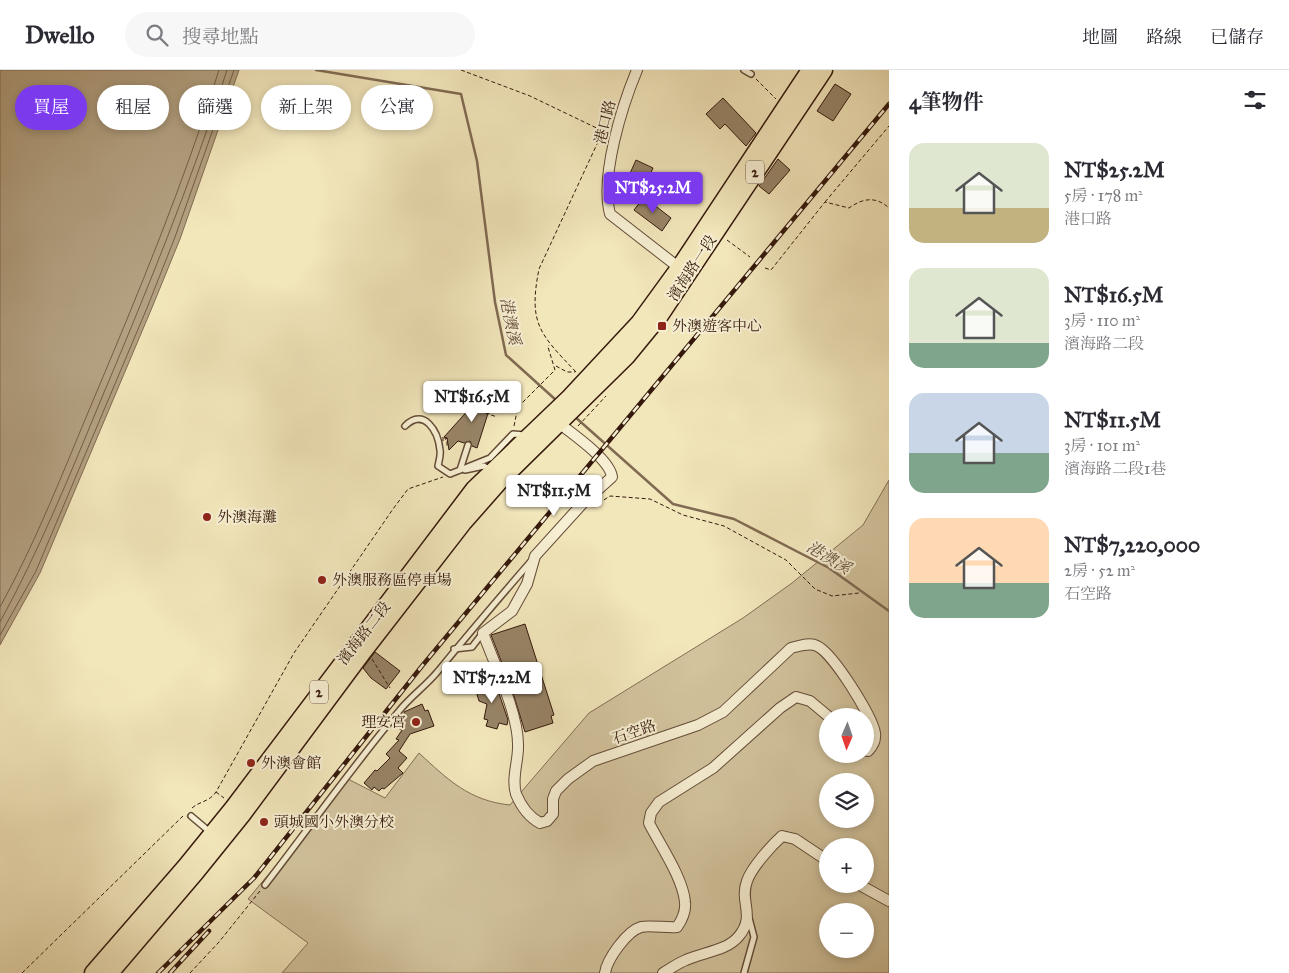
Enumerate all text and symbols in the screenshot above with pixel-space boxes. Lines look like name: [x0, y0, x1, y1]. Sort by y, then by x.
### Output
search box: [125, 12, 475, 57]
text: Dwello: [25, 20, 95, 50]
icon: search: [143, 21, 171, 49]
text: 搜尋地點: [183, 25, 259, 48]
text: 地圖: [1082, 26, 1118, 48]
text: 路線: [1146, 26, 1182, 48]
text: 已儲存: [1210, 26, 1264, 48]
chip: 買屋: [15, 85, 87, 130]
chip: 租屋: [97, 85, 169, 130]
chip: 篩選: [179, 85, 251, 130]
chip: 新上架: [261, 85, 351, 130]
chip: 公寓: [361, 85, 433, 130]
icon: filters: [1241, 86, 1269, 114]
text: 4筆物件: [909, 89, 984, 115]
street label: 港口路: [591, 98, 619, 146]
text: NT$25.2M: [1064, 157, 1165, 183]
road number: 2: [746, 160, 764, 184]
icon: home: [949, 163, 1009, 223]
pin: NT$25.2M: [601, 172, 705, 214]
text: NT$25.2M: [615, 178, 691, 197]
text: 5房 · 178 m²: [1064, 186, 1143, 205]
text: 港口路: [1064, 209, 1112, 228]
street label: 濱海路一段: [664, 232, 720, 304]
text: NT$16.5M: [1064, 282, 1163, 308]
icon: home: [949, 288, 1009, 348]
water label: 港澳溪: [497, 296, 525, 348]
text: 3房 · 110 m²: [1064, 311, 1140, 330]
place label: 外澳遊客中心: [672, 317, 762, 335]
marker: 外澳遊客中心: [656, 320, 668, 332]
text: 濱海路二段: [1064, 334, 1144, 353]
pin: NT$16.5M: [420, 380, 524, 423]
text: NT$16.5M: [434, 387, 510, 406]
text: NT$11.5M: [1064, 407, 1161, 433]
icon: home: [949, 413, 1009, 473]
text: 3房 · 101 m²: [1064, 436, 1140, 455]
text: 濱海路二段1巷: [1064, 459, 1166, 478]
pin: NT$11.5M: [502, 474, 606, 517]
text: NT$11.5M: [517, 481, 591, 500]
place label: 外澳海灘: [217, 508, 277, 526]
marker: 外澳海灘: [201, 511, 213, 523]
text: NT$7,220,000: [1064, 532, 1200, 558]
water label: 港澳溪: [803, 537, 856, 579]
icon: home: [949, 538, 1009, 598]
text: 2房 · 52 m²: [1064, 561, 1135, 580]
place label: 外澳服務區停車場: [332, 571, 452, 589]
marker: 外澳服務區停車場: [316, 574, 328, 586]
text: 石空路: [1064, 584, 1112, 603]
street label: 濱海路二段: [334, 598, 394, 668]
pin: NT$7.22M: [440, 662, 544, 704]
text: NT$7.22M: [453, 668, 531, 687]
road number: 2: [310, 680, 328, 704]
north arrow: [819, 708, 874, 762]
map controls: [819, 708, 874, 958]
place label: 理安宮: [361, 713, 406, 731]
marker: 理安宮: [410, 716, 422, 728]
street label: 石空路: [610, 716, 658, 748]
place label: 外澳會館: [261, 754, 321, 772]
marker: 外澳會館: [245, 757, 257, 769]
button: layers: [819, 773, 874, 828]
place label: 頭城國小外澳分校: [274, 813, 394, 831]
marker: 頭城國小外澳分校: [258, 816, 270, 828]
button: +: [819, 838, 874, 893]
button: −: [819, 903, 874, 958]

